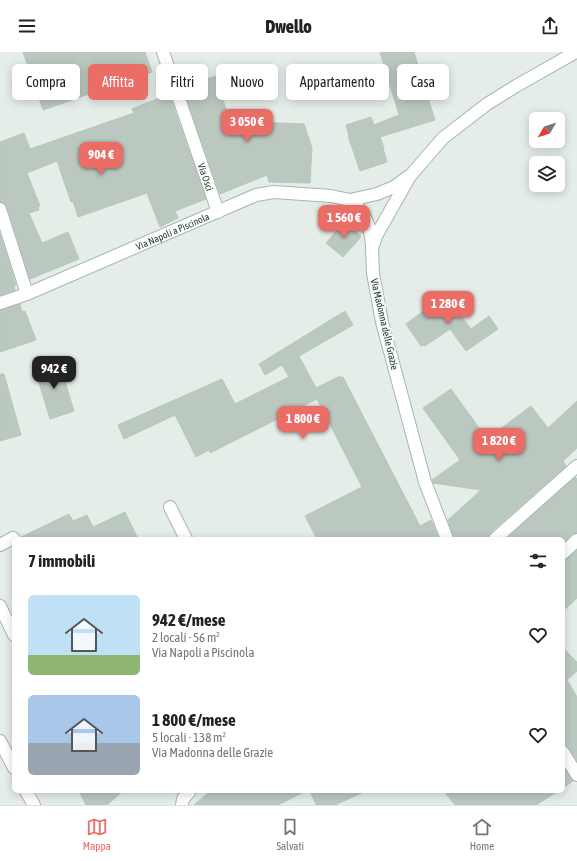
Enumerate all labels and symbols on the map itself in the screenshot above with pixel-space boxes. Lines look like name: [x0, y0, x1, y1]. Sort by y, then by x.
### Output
pin: 3 050 €: [210, 109, 284, 143]
north arrow: [529, 112, 565, 148]
pin: 904 €: [73, 142, 129, 176]
street label: Via Osci: [196, 162, 215, 192]
pin: 1 560 €: [307, 205, 381, 239]
street label: Via Napoli a Piscinola: [134, 211, 212, 252]
street label: Via Madonna delle Grazie: [369, 277, 400, 371]
pin: 1 280 €: [411, 291, 485, 325]
pin: 942 €: [26, 356, 82, 390]
pin: 1 800 €: [266, 406, 340, 440]
pin: 1 820 €: [462, 428, 536, 462]

